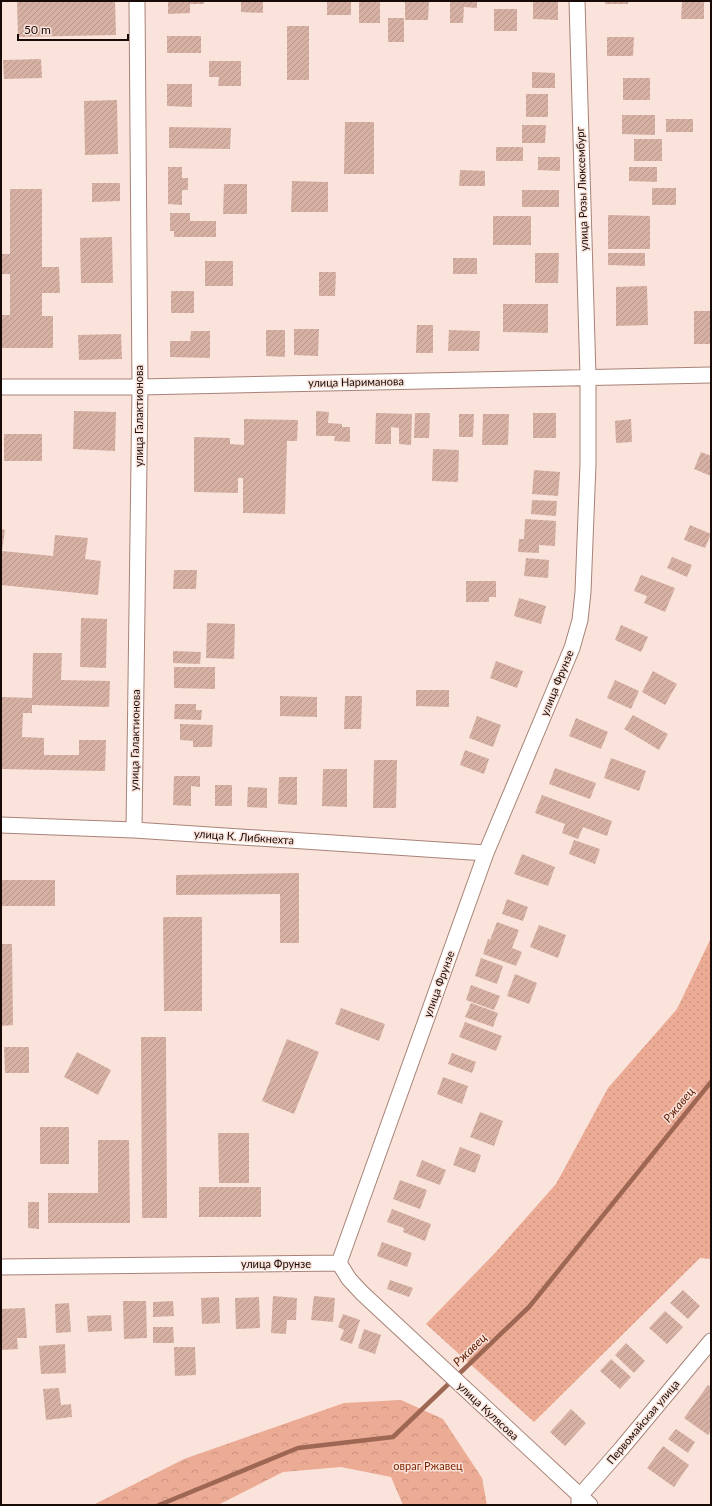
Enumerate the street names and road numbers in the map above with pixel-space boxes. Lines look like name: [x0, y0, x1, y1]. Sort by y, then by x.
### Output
street label: улица Розы Люксембург: [573, 126, 590, 251]
street label: улица Галактионова: [132, 365, 145, 467]
street label: улица Нариманова: [308, 374, 404, 389]
street label: улица Фрунзе: [537, 648, 576, 718]
street label: улица Галактионова: [127, 689, 142, 791]
street label: улица К. Либкнехта: [194, 827, 295, 846]
street label: улица Фрунзе: [420, 949, 457, 1019]
street label: улица Фрунзе: [241, 1257, 311, 1270]
street label: Первомайская улица: [604, 1377, 682, 1466]
street label: улица Кулясова: [455, 1379, 522, 1442]

